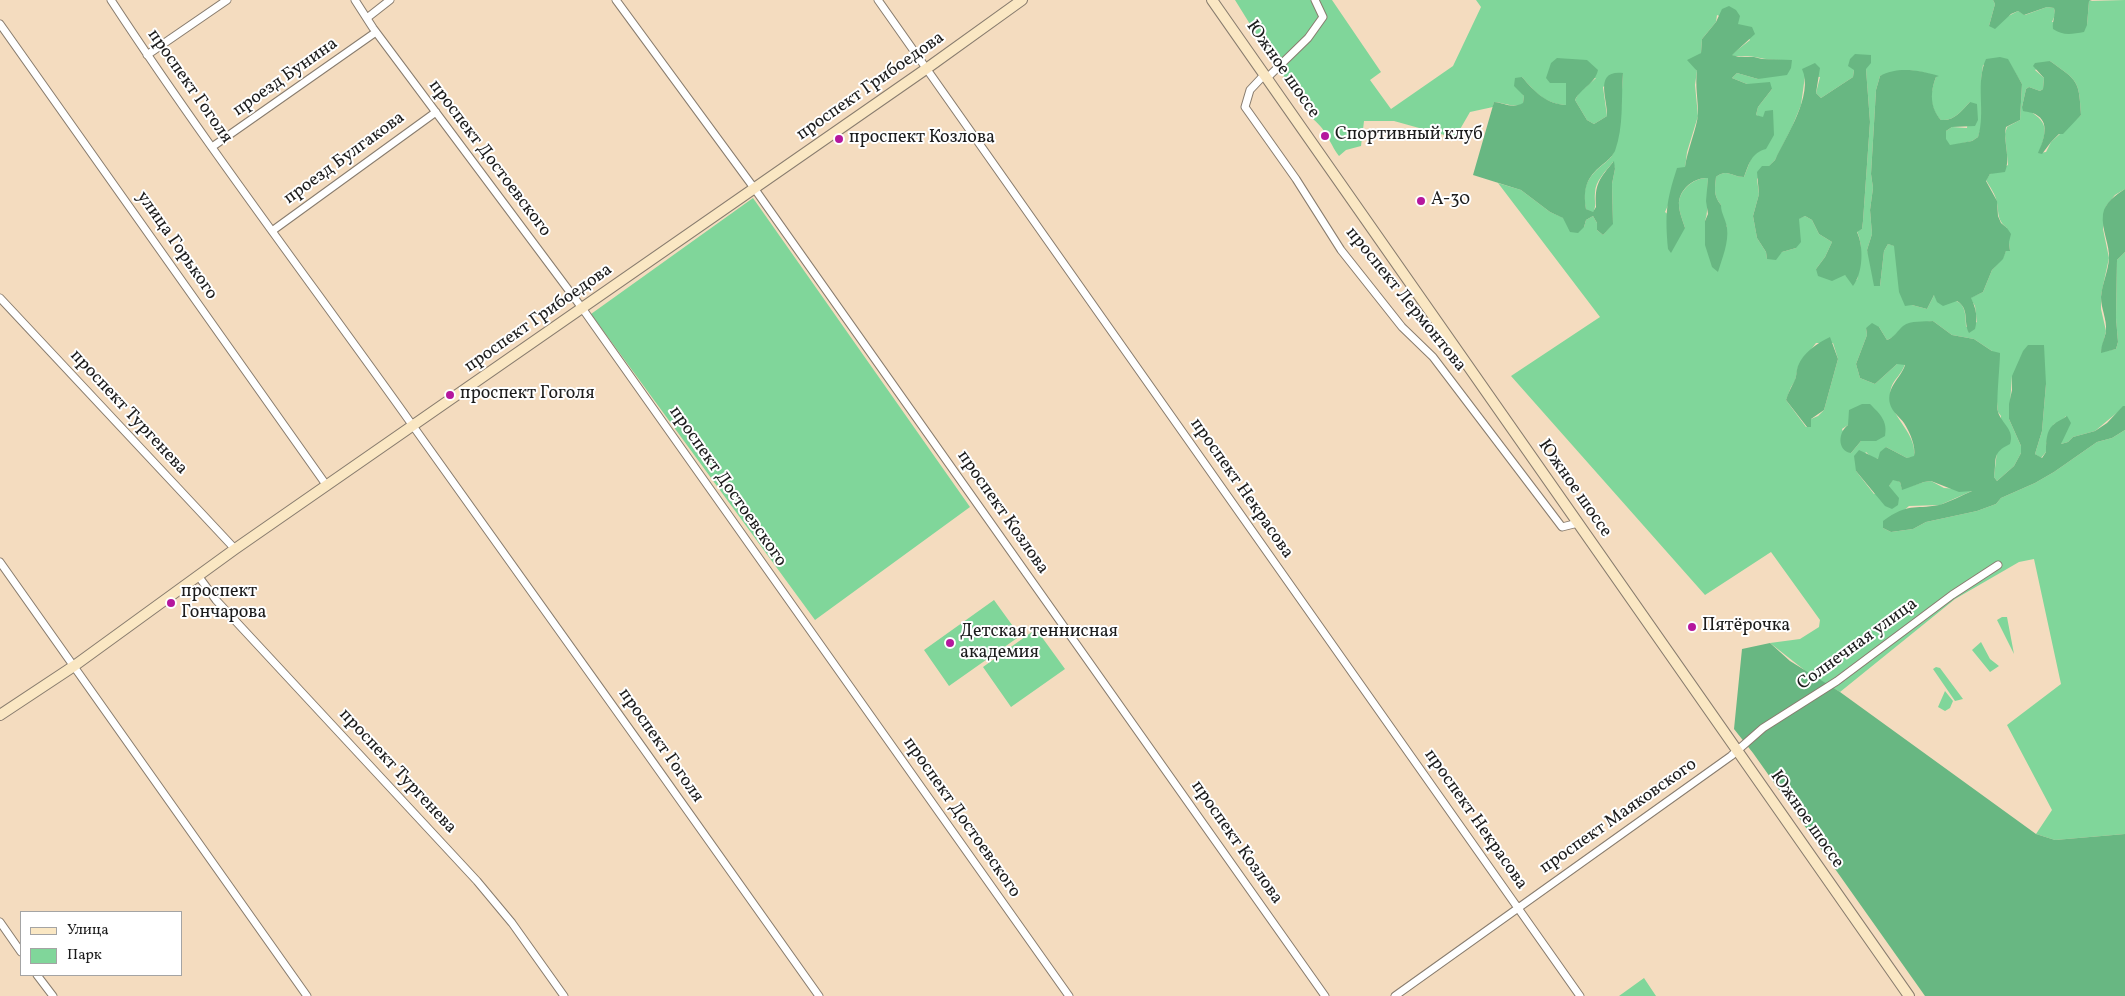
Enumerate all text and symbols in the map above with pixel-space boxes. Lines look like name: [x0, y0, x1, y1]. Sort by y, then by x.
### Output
street label: Южное шоссе: [1240, 17, 1324, 123]
street label: проспект Гоголя: [142, 26, 236, 148]
street label: проспект Грибоедова: [793, 28, 949, 146]
street label: проезд Бунина: [229, 34, 343, 122]
street label: проспект Достоевского: [423, 76, 555, 242]
street label: проезд Булгакова: [280, 108, 410, 210]
place label: Спортивный клуб: [1335, 125, 1483, 147]
place label: проспект Козлова: [849, 128, 995, 150]
marker: Спортивный клуб: [1319, 130, 1331, 142]
marker: проспект Козлова: [833, 133, 845, 145]
street label: улица Горького: [131, 188, 221, 304]
place label: А-30: [1431, 190, 1470, 212]
marker: А-30: [1415, 195, 1427, 207]
street label: проспект Лермонтова: [1340, 223, 1470, 377]
street label: проспект Грибоедова: [461, 260, 617, 378]
street label: проспект Тургенева: [64, 346, 192, 480]
place label: проспект Гоголя: [460, 384, 595, 406]
marker: проспект Гоголя: [444, 389, 456, 401]
street label: проспект Достоевского: [663, 403, 791, 571]
street label: проспект Некрасова: [1184, 415, 1298, 563]
street label: Южное шоссе: [1532, 436, 1616, 542]
street label: проспект Козлова: [951, 447, 1053, 579]
place label: проспект Гончарова: [181, 582, 266, 624]
street label: Солнечная улица: [1794, 594, 1922, 696]
marker: проспект Гончарова: [165, 597, 177, 609]
place label: Пятёрочка: [1702, 616, 1790, 638]
marker: Пятёрочка: [1686, 621, 1698, 633]
place label: Детская теннисная академия: [960, 622, 1118, 664]
marker: Детская теннисная академия: [944, 637, 956, 649]
street label: проспект Гоголя: [613, 685, 707, 807]
street label: проспект Тургенева: [333, 705, 461, 839]
street label: проспект Достоевского: [897, 734, 1025, 902]
street label: проспект Некрасова: [1418, 746, 1532, 894]
street label: проспект Маяковского: [1536, 755, 1702, 879]
street label: Южное шоссе: [1764, 767, 1848, 873]
street label: проспект Козлова: [1185, 777, 1287, 909]
legend: [20, 911, 182, 976]
text: Улица: [67, 920, 109, 941]
text: Парк: [67, 945, 102, 966]

